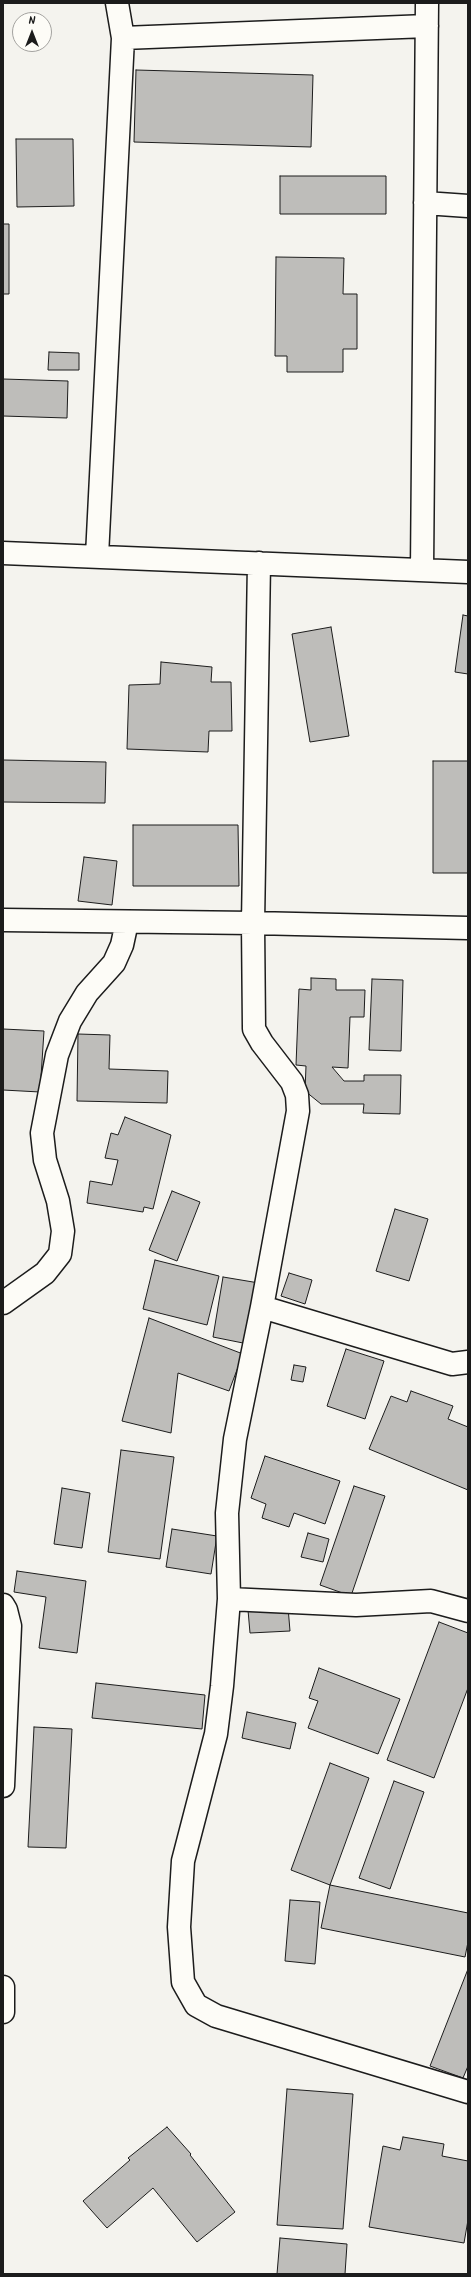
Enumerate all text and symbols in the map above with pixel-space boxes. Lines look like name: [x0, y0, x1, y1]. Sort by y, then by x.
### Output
north arrow: [12, 12, 52, 52]
text: N: [29, 12, 35, 30]

